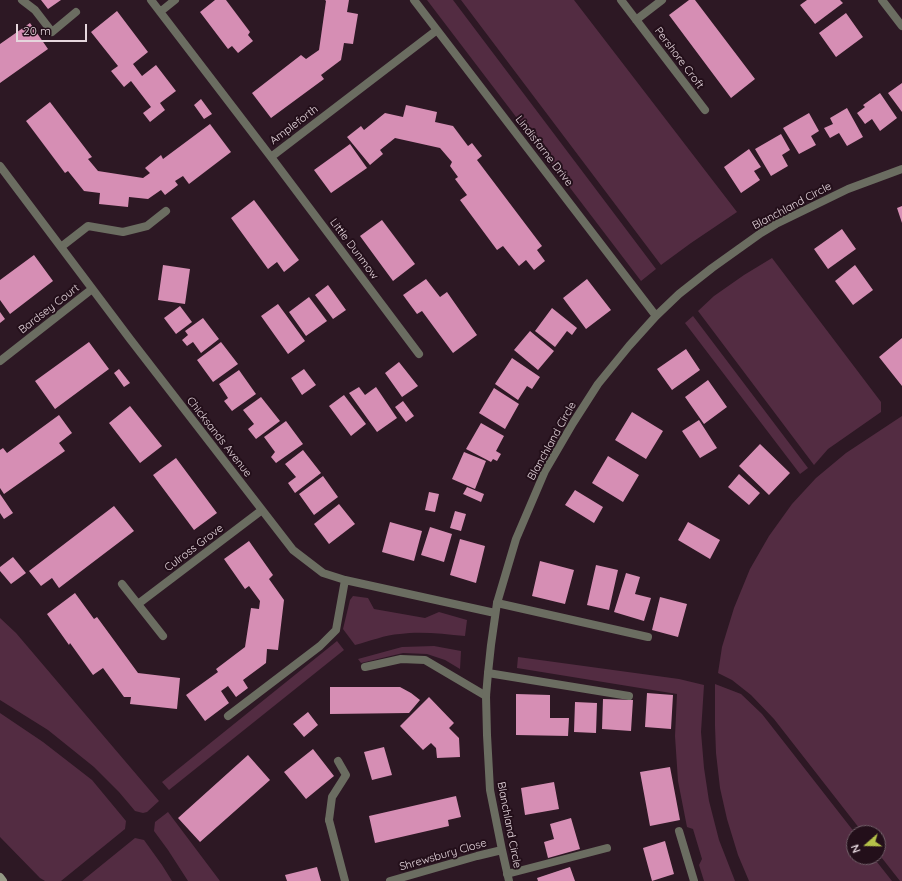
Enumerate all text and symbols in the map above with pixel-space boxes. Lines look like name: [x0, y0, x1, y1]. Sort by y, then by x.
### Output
scale bar: [18, 16, 89, 42]
text: 20 m: [23, 23, 51, 38]
street label: Pershore Croft: [652, 25, 706, 91]
street label: Ampleforth: [267, 103, 321, 147]
street label: Lindisfarne Drive: [512, 113, 576, 189]
street label: Blanchland Circle: [750, 180, 834, 232]
street label: Little Dunmow: [327, 216, 381, 282]
street label: Bardsey Court: [16, 281, 82, 337]
street label: Chicksands Avenue: [184, 394, 254, 480]
street label: Blanchland Circle: [525, 399, 579, 483]
street label: Culross Grove: [162, 522, 226, 574]
street label: Blanchland Circle: [494, 781, 524, 869]
north arrow: [846, 825, 886, 865]
street label: Shrewsbury Close: [398, 836, 488, 874]
text: N: [848, 843, 864, 855]

